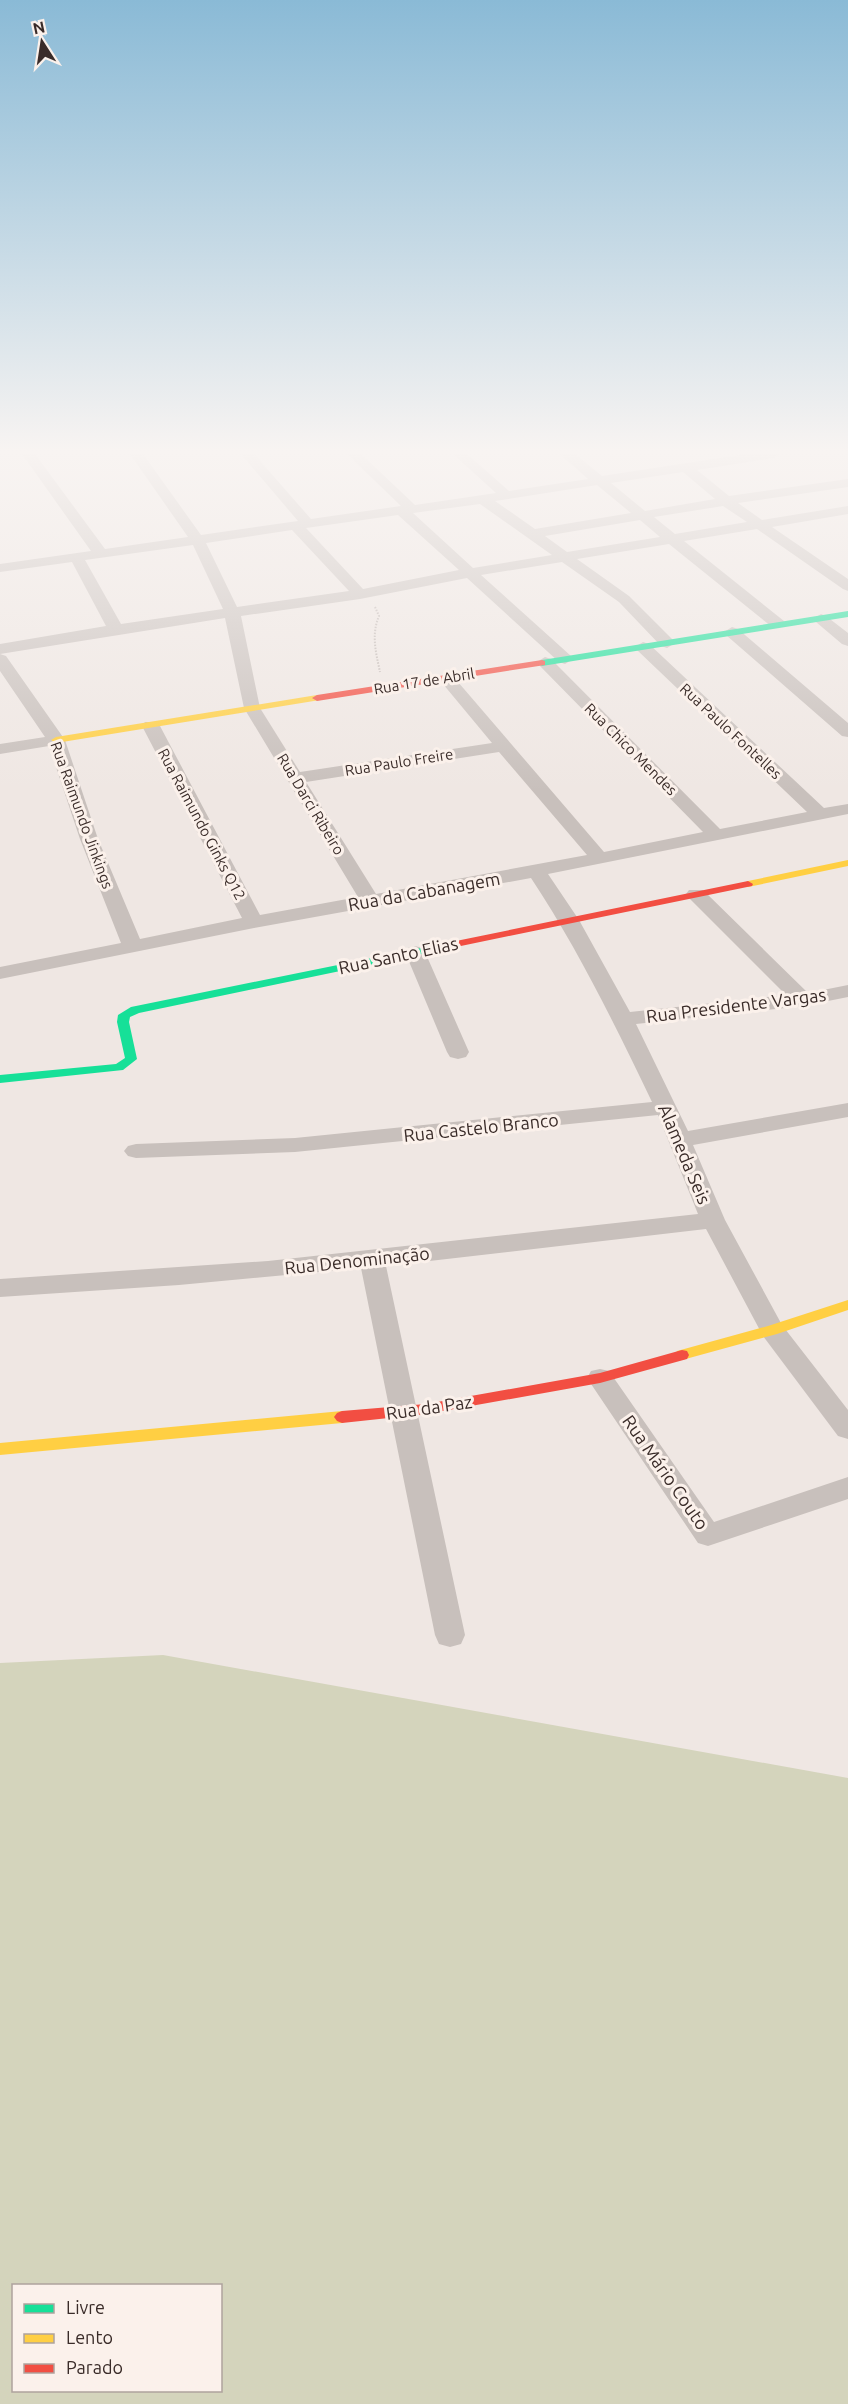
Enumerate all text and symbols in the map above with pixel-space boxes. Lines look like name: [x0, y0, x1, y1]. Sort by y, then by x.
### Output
north arrow: [12, 12, 72, 72]
text: N: [31, 17, 47, 37]
street label: Rua 17 de Abril: [372, 665, 476, 697]
street label: Rua Paulo Fontelles: [677, 680, 785, 782]
street label: Rua Chico Mendes: [581, 699, 681, 799]
street label: Rua Raimundo Jinkings: [47, 739, 117, 891]
street label: Rua Raimundo Ginks Q12: [155, 745, 249, 903]
street label: Rua Paulo Freire: [344, 745, 454, 779]
street label: Rua Darci Ribeiro: [274, 750, 348, 858]
street label: Rua da Cabanagem: [346, 868, 502, 914]
street label: Rua Santo Elias: [336, 933, 460, 977]
street label: Rua Presidente Vargas: [645, 984, 827, 1026]
street label: Alameda Seis: [655, 1101, 715, 1207]
street label: Rua Castelo Branco: [402, 1109, 560, 1145]
street label: Rua Denominação: [283, 1242, 431, 1278]
street label: Rua da Paz: [385, 1391, 473, 1423]
street label: Rua Mário Couto: [619, 1411, 713, 1533]
legend: [12, 2284, 222, 2392]
text: Livre: [66, 2297, 105, 2317]
text: Lento: [66, 2327, 113, 2347]
text: Parado: [66, 2357, 123, 2377]

